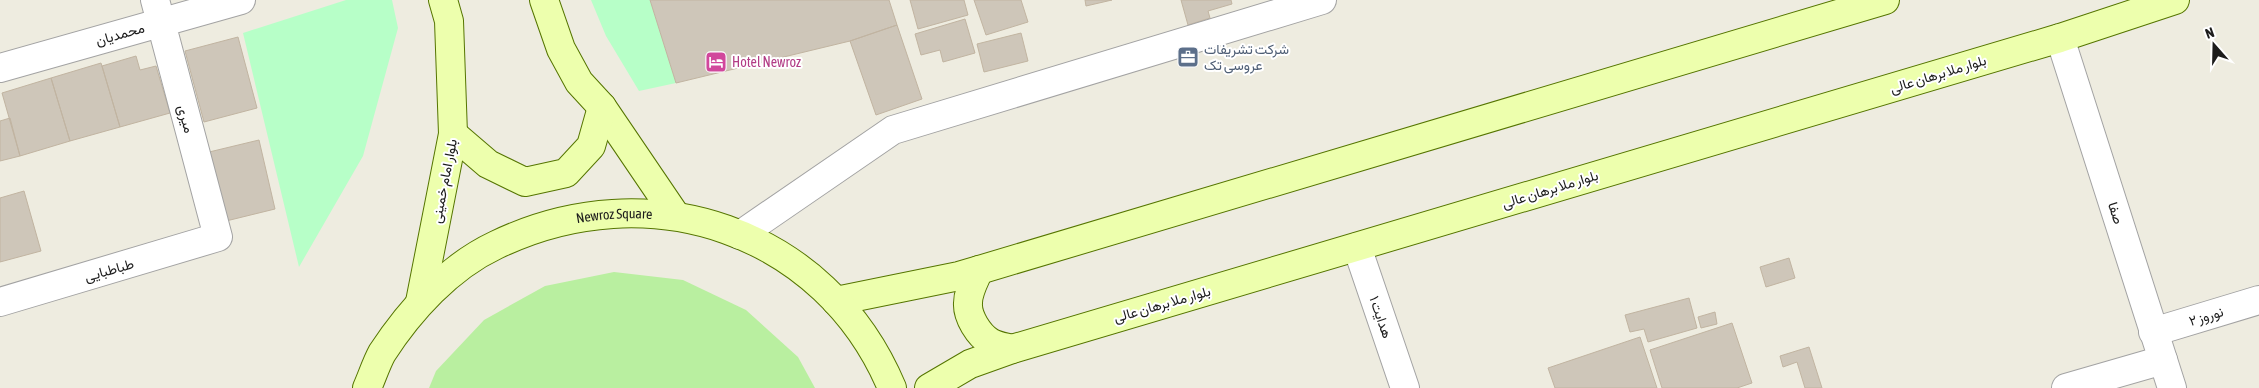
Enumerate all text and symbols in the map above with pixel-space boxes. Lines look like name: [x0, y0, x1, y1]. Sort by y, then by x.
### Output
street label: محمدیان: [94, 19, 147, 50]
north arrow: [2189, 20, 2239, 70]
text: N: [2203, 24, 2216, 42]
place label: شرکت تشریفات عروسی تک: [1204, 41, 1289, 74]
office icon: شرکت تشریفات عروسی تک: [1176, 45, 1200, 69]
hotel icon: Hotel Newroz: [704, 50, 728, 74]
street label: بلوار ملا برهان عالی: [1888, 52, 1988, 97]
place label: Hotel Newroz: [732, 54, 801, 70]
street label: میری: [174, 103, 197, 135]
street label: بلوار امام خمینی: [428, 137, 461, 225]
street label: بلوار ملا برهان عالی: [1500, 167, 1600, 212]
street label: صفا: [2105, 200, 2127, 226]
street label: Newroz Square: [575, 205, 653, 226]
street label: طباطبایی: [82, 255, 136, 286]
street label: بلوار ملا برهان عالی: [1112, 283, 1212, 326]
street label: هدایت ۱: [1366, 294, 1396, 341]
street label: نوروز ۲: [2187, 303, 2225, 330]

